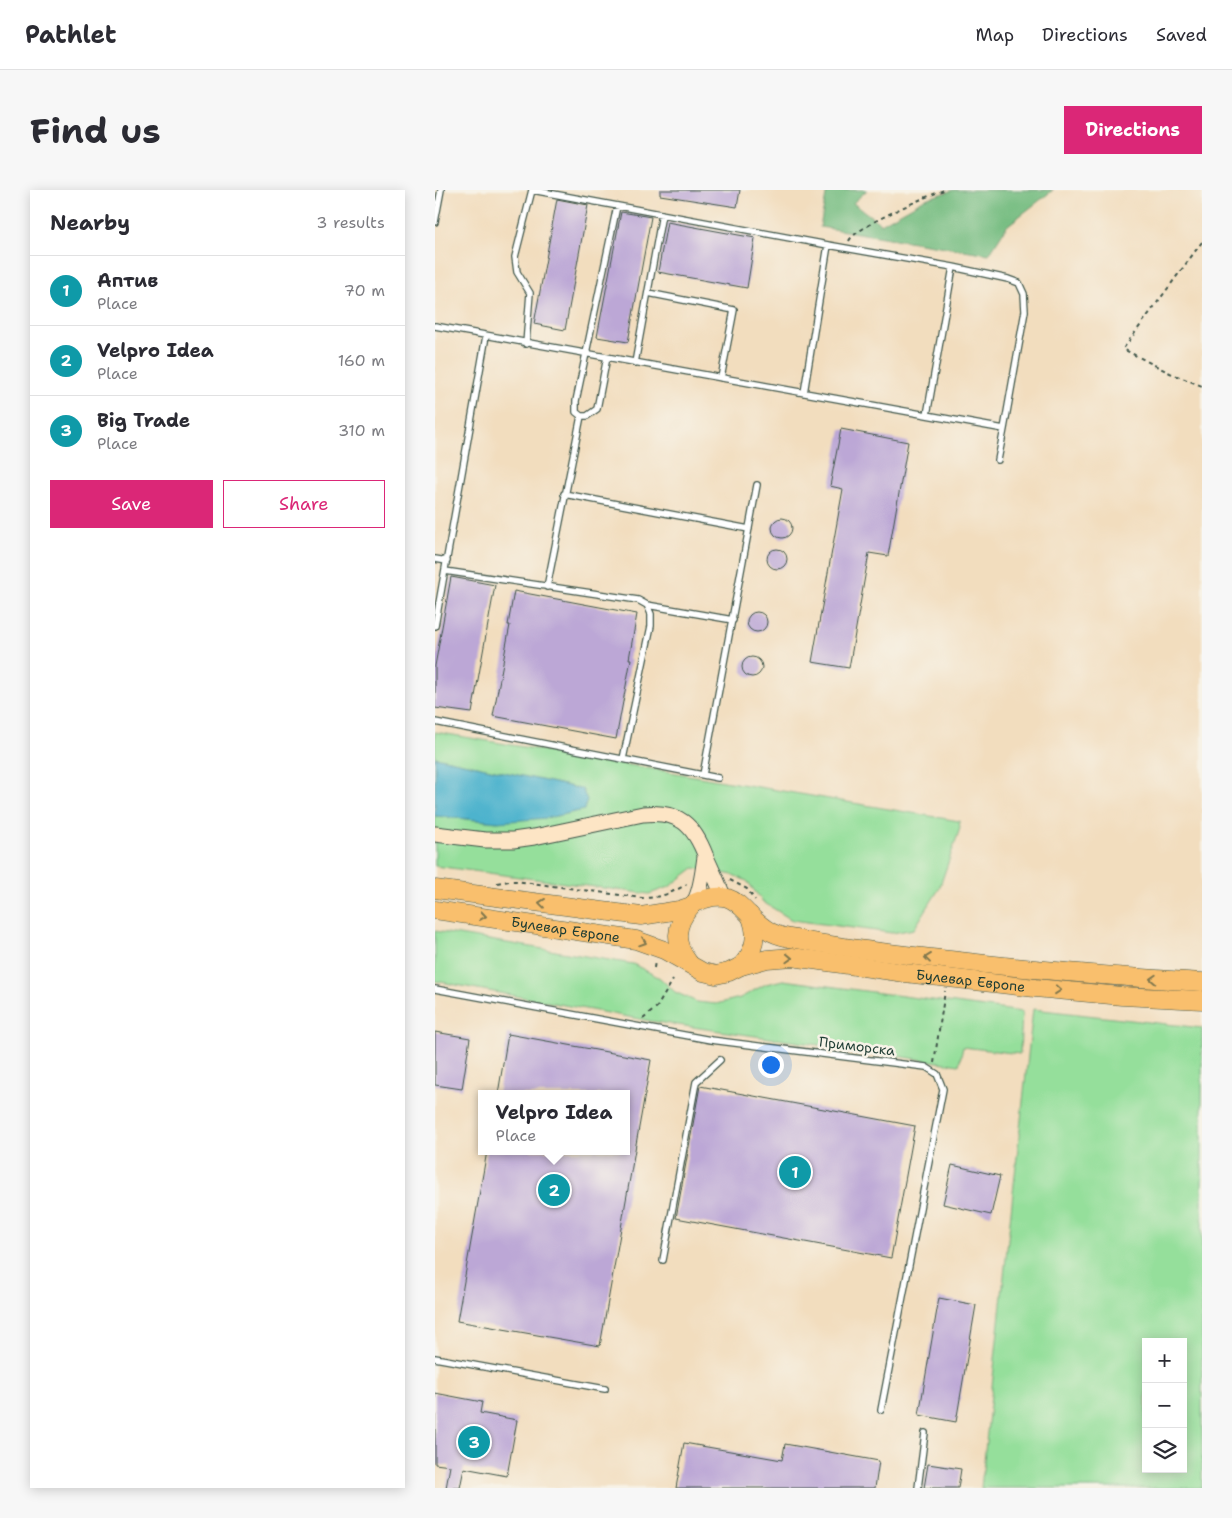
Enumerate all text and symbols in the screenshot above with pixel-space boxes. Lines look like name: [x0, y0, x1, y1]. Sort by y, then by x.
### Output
text: Pathlet: [25, 19, 116, 51]
text: Map: [976, 23, 1014, 47]
text: Directions: [1042, 23, 1128, 47]
text: Saved: [1156, 23, 1207, 47]
button: Directions: [1064, 106, 1202, 154]
text: Find us: [30, 107, 161, 154]
text: Nearby: [50, 209, 130, 237]
text: 3 results: [316, 212, 385, 233]
text: Аптив: [97, 268, 158, 293]
text: 1: [62, 280, 70, 301]
text: 70 m: [344, 280, 385, 301]
text: Place: [97, 293, 138, 314]
text: Velpro Idea: [97, 338, 214, 363]
text: 2: [60, 350, 72, 371]
text: 160 m: [338, 350, 385, 371]
text: Place: [97, 363, 138, 384]
text: Big Trade: [97, 408, 190, 433]
text: 3: [60, 420, 72, 441]
text: 310 m: [338, 420, 385, 441]
text: Place: [97, 433, 138, 454]
button: Save: [50, 480, 213, 528]
button: Share: [223, 480, 385, 528]
one-way arrow: [537, 898, 545, 909]
one-way arrow: [480, 910, 488, 921]
street label: Булевар Европе: [510, 912, 621, 947]
one-way arrow: [638, 936, 646, 946]
one-way arrow: [785, 952, 793, 963]
one-way arrow: [924, 953, 932, 964]
street label: Булевар Европе: [915, 965, 1026, 996]
one-way arrow: [1149, 974, 1157, 985]
one-way arrow: [1054, 984, 1062, 995]
street label: Приморска: [818, 1032, 896, 1060]
your location: [758, 1052, 784, 1078]
popup: [478, 1090, 630, 1155]
text: Velpro Idea: [496, 1100, 612, 1125]
text: Place: [496, 1125, 536, 1146]
pin: 1: [779, 1153, 811, 1191]
pin: 2: [538, 1171, 570, 1209]
map controls: [1142, 1338, 1187, 1473]
button: +: [1142, 1338, 1187, 1383]
button: −: [1142, 1383, 1187, 1428]
pin: 3: [458, 1423, 490, 1461]
button: layers: [1142, 1428, 1187, 1473]

